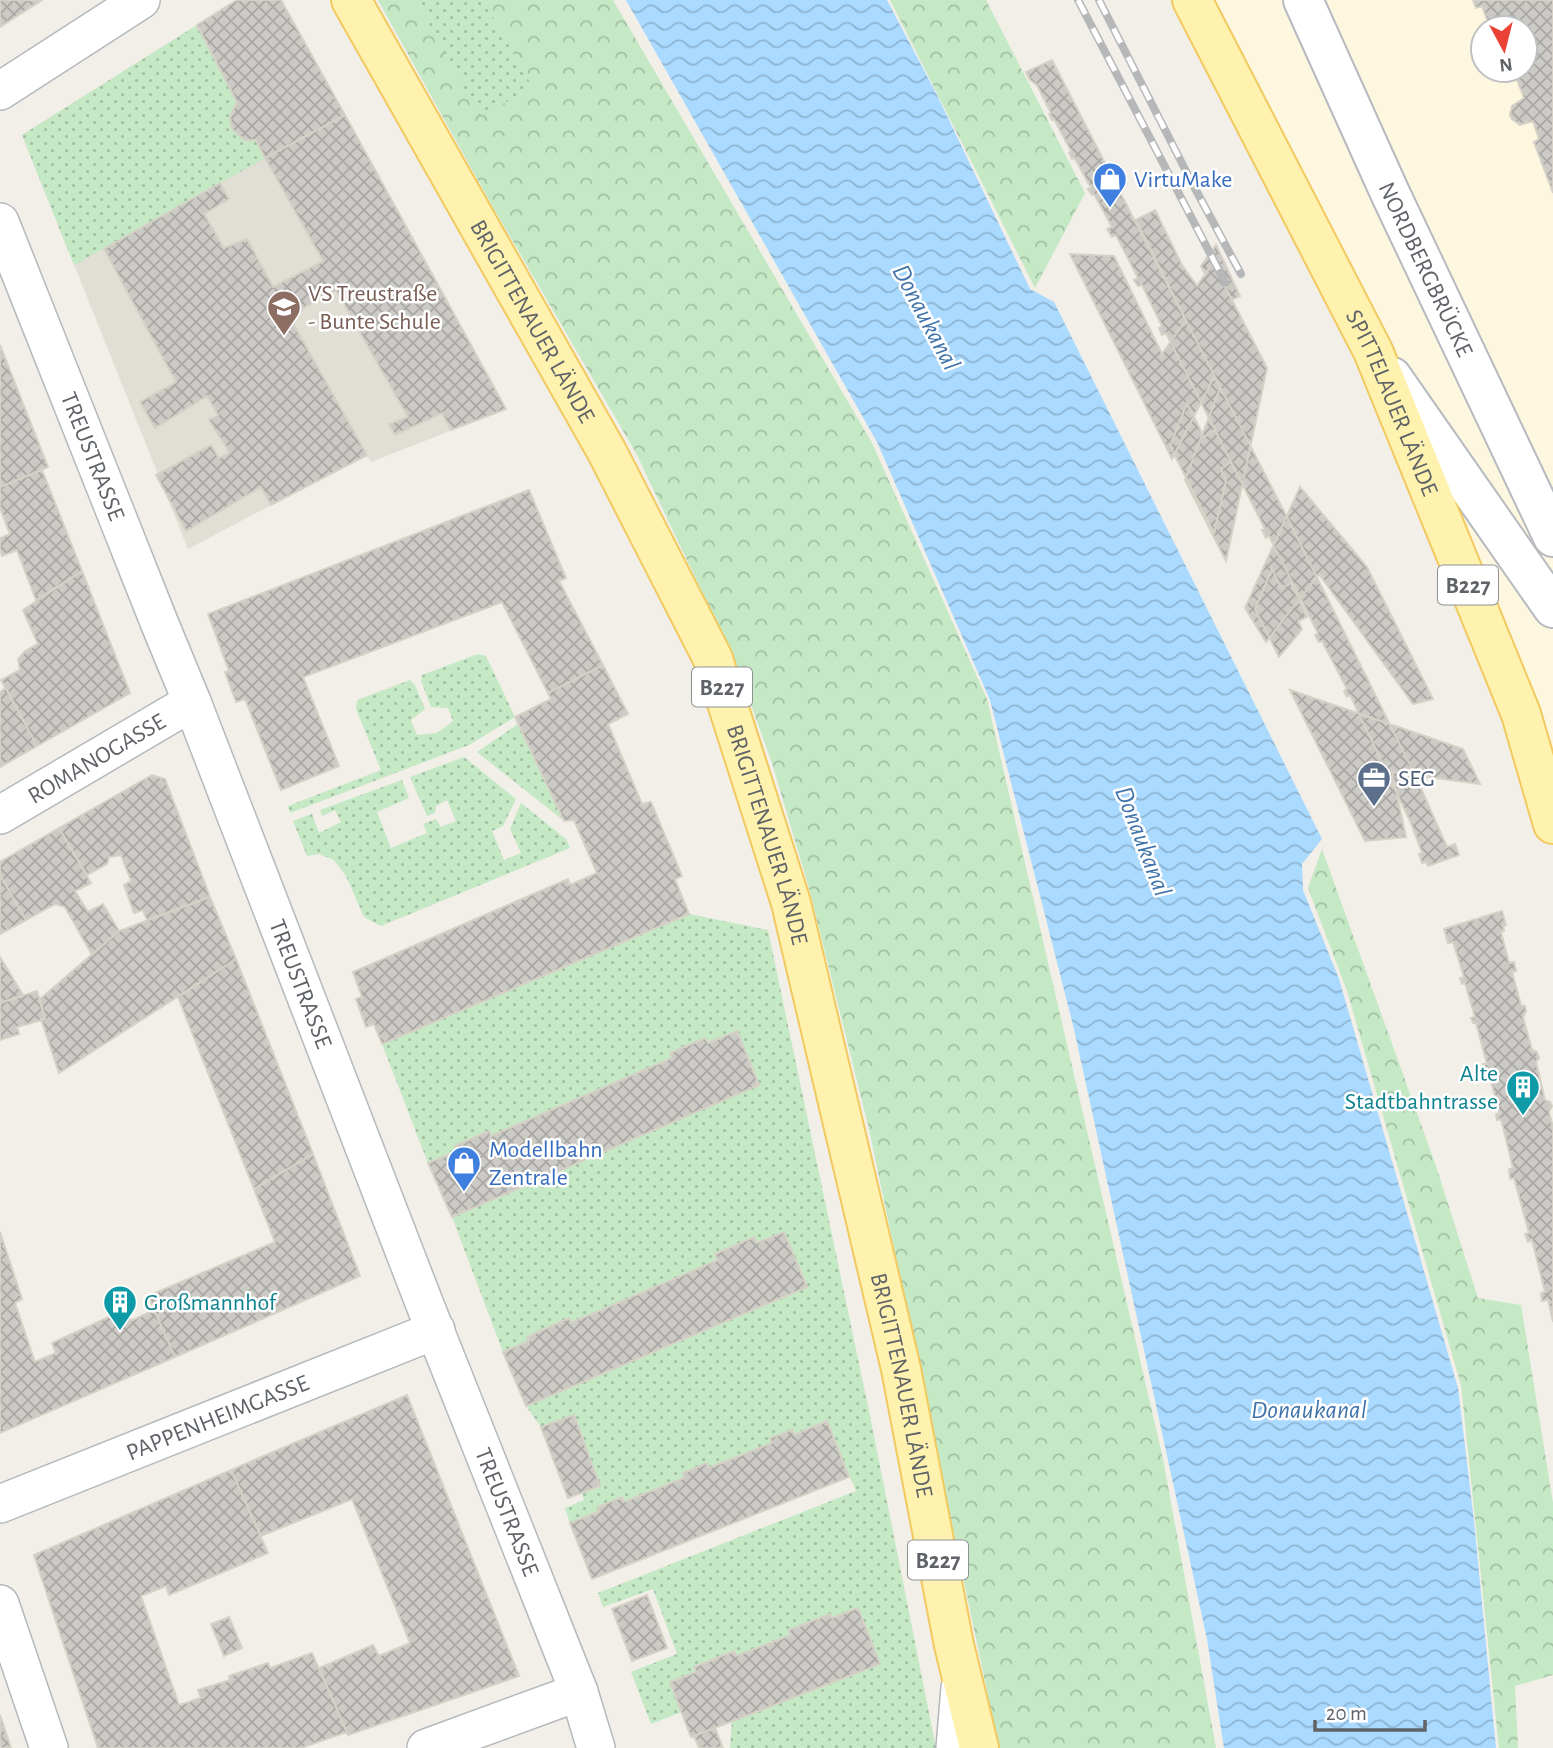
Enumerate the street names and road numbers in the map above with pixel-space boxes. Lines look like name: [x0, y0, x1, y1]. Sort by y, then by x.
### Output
street label: NORDBERGBRÜCKE: [1374, 179, 1477, 361]
street label: BRIGITTENAUER LÄNDE: [465, 216, 599, 427]
street label: SPITTELAUER LÄNDE: [1341, 306, 1442, 500]
street label: TREUSTRASSE: [56, 389, 129, 524]
road number: B227: [1438, 566, 1498, 604]
road number: B227: [692, 667, 752, 706]
street label: ROMANOGASSE: [24, 709, 170, 809]
street label: BRIGITTENAUER LÄNDE: [722, 722, 812, 948]
street label: TREUSTRASSE: [264, 916, 336, 1052]
street label: BRIGITTENAUER LÄNDE: [866, 1271, 936, 1500]
street label: PAPPENHEIMGASSE: [123, 1371, 313, 1465]
street label: TREUSTRASSE: [470, 1445, 543, 1580]
road number: B227: [908, 1540, 968, 1580]

